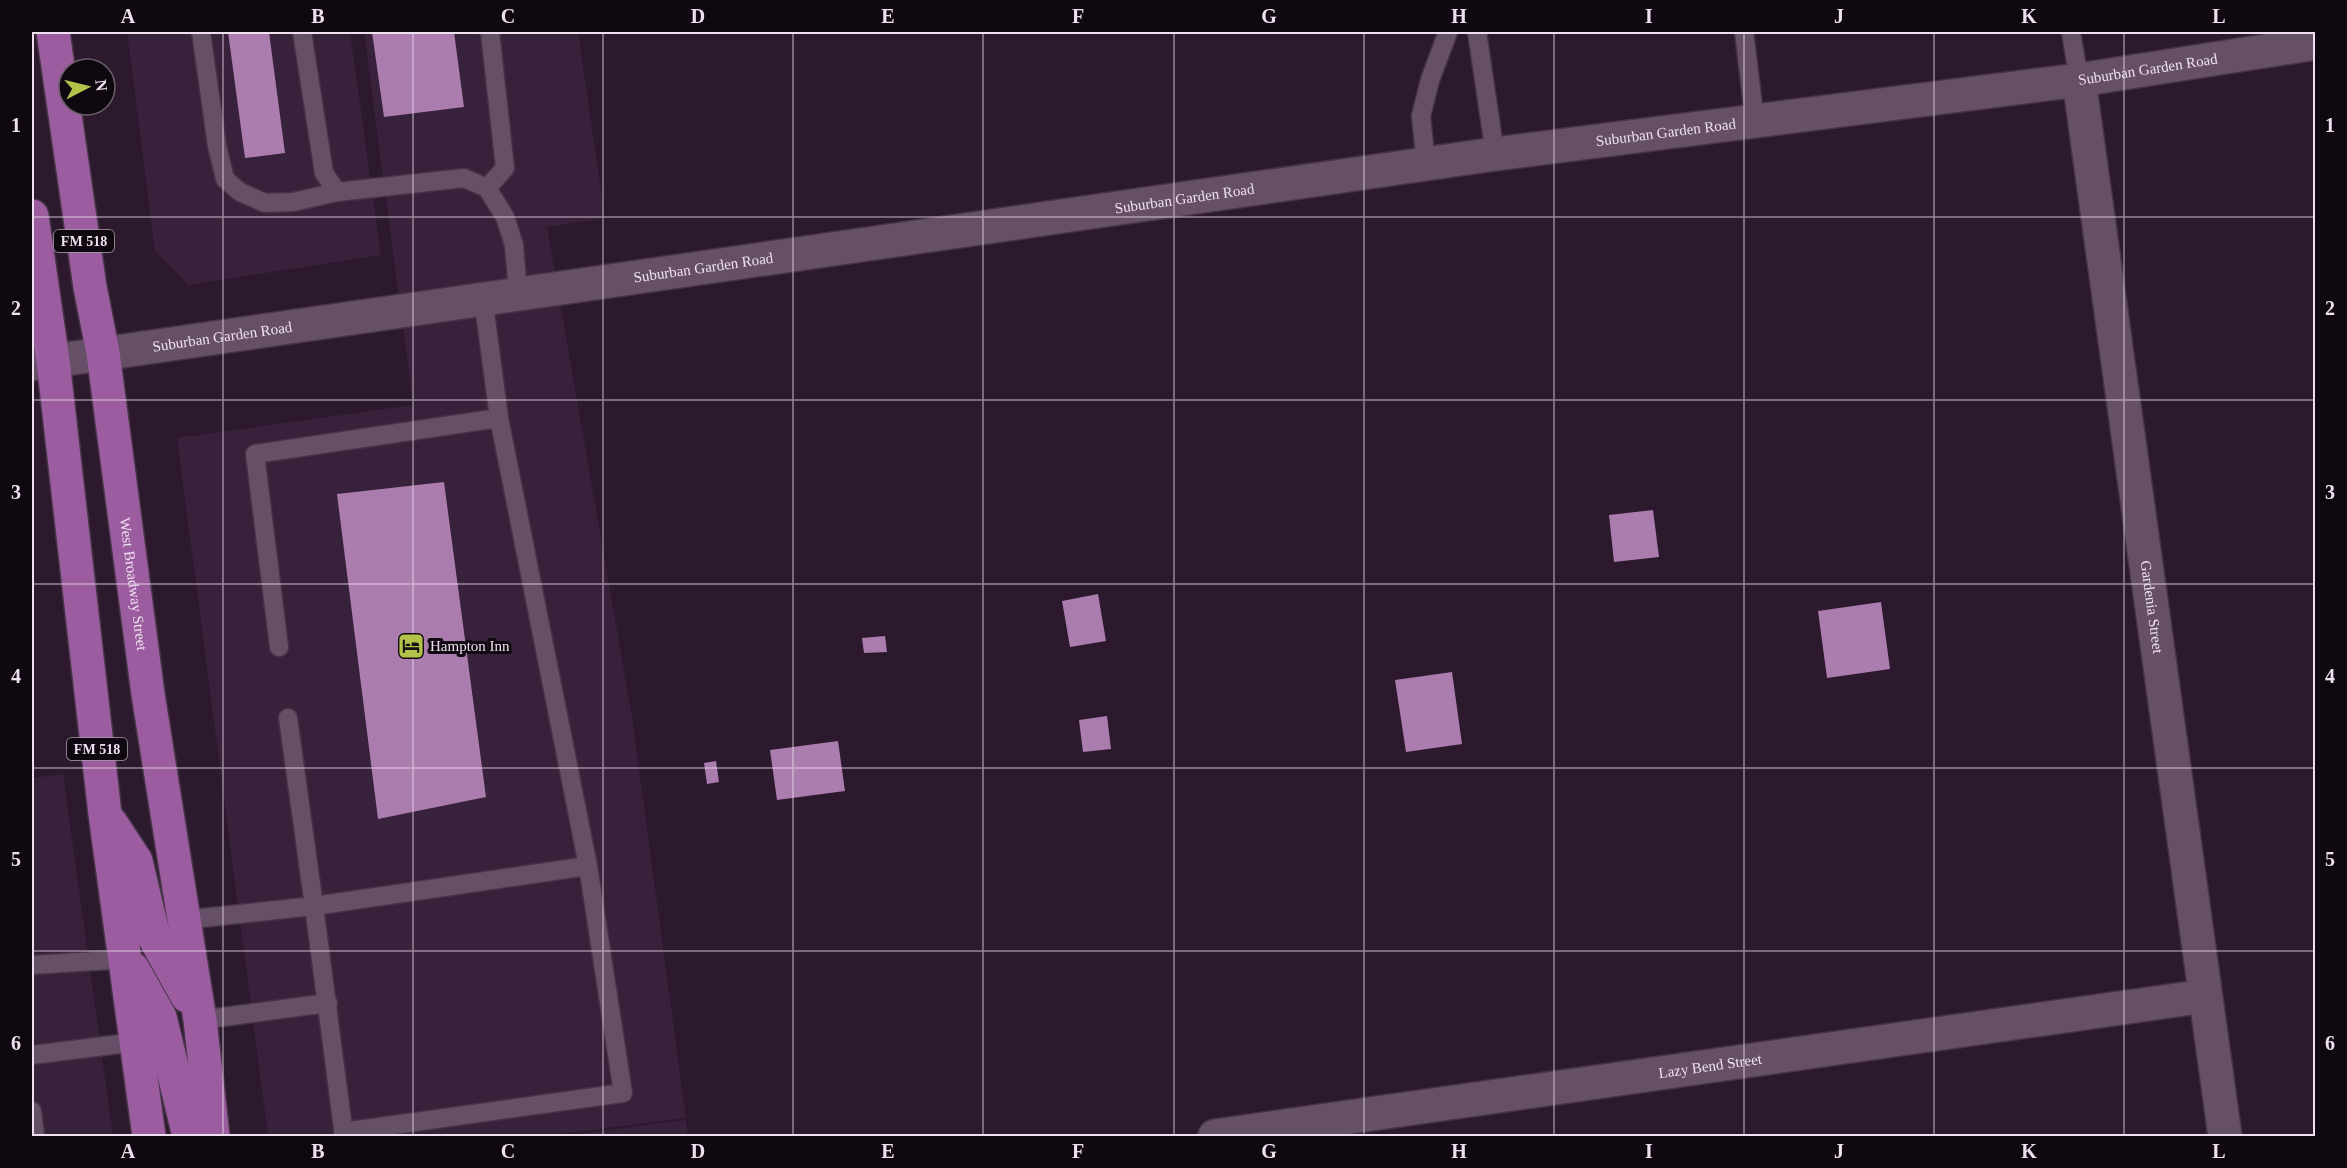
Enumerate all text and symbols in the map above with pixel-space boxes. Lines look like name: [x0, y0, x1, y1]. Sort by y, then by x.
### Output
text: A: [121, 5, 136, 27]
text: B: [311, 5, 325, 27]
text: C: [501, 5, 515, 27]
text: D: [691, 5, 705, 27]
text: E: [881, 5, 895, 27]
text: F: [1072, 5, 1084, 27]
text: G: [1261, 5, 1277, 27]
text: H: [1451, 5, 1467, 27]
text: I: [1645, 5, 1653, 27]
text: J: [1834, 5, 1844, 27]
text: K: [2021, 5, 2037, 27]
text: L: [2212, 5, 2226, 27]
street label: Suburban Garden Road: [2077, 50, 2219, 88]
north arrow: [57, 57, 117, 117]
text: N: [92, 78, 111, 92]
text: 1: [11, 114, 21, 136]
text: 1: [2325, 114, 2335, 136]
street label: Suburban Garden Road: [1595, 115, 1737, 149]
street label: Suburban Garden Road: [1114, 181, 1256, 217]
road number: FM 518: [54, 230, 114, 252]
street label: Suburban Garden Road: [632, 250, 775, 286]
text: 2: [11, 297, 21, 319]
text: 2: [2325, 297, 2335, 319]
street label: Suburban Garden Road: [151, 319, 294, 355]
text: 3: [11, 481, 21, 503]
text: 3: [2325, 481, 2335, 503]
street label: West Broadway Street: [117, 517, 150, 652]
street label: Gardenia Street: [2138, 559, 2166, 655]
hotel icon: Hampton Inn: [396, 631, 426, 661]
place label: Hampton Inn: [430, 638, 510, 654]
text: 4: [11, 665, 21, 687]
text: 4: [2325, 665, 2335, 687]
road number: FM 518: [67, 738, 127, 760]
text: 5: [11, 848, 21, 870]
text: 5: [2325, 848, 2335, 870]
text: 6: [11, 1032, 21, 1054]
text: 6: [2325, 1032, 2335, 1054]
street label: Lazy Bend Street: [1657, 1051, 1764, 1081]
text: A: [121, 1140, 136, 1162]
text: B: [311, 1140, 325, 1162]
text: C: [501, 1140, 515, 1162]
text: D: [691, 1140, 705, 1162]
text: E: [881, 1140, 895, 1162]
text: F: [1072, 1140, 1084, 1162]
text: G: [1261, 1140, 1277, 1162]
text: H: [1451, 1140, 1467, 1162]
text: I: [1645, 1140, 1653, 1162]
text: J: [1834, 1140, 1844, 1162]
text: K: [2021, 1140, 2037, 1162]
text: L: [2212, 1140, 2226, 1162]

